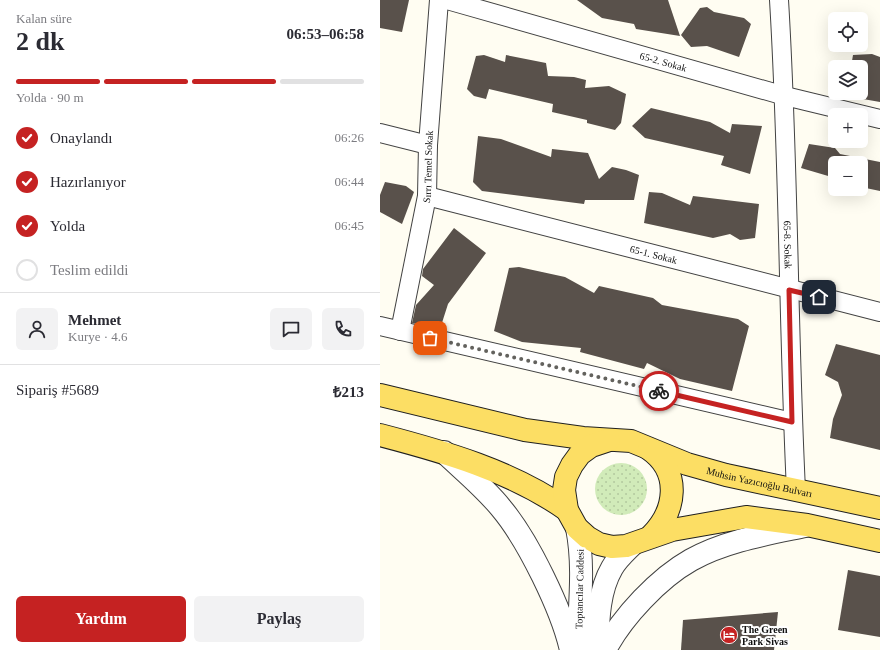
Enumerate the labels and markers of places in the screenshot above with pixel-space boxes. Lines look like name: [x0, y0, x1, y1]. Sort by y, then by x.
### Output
pin: [802, 280, 836, 314]
pin: [413, 321, 447, 355]
place label: The Green Park Sivas: [742, 624, 788, 647]
hotel icon: The Green Park Sivas: [719, 625, 739, 645]

